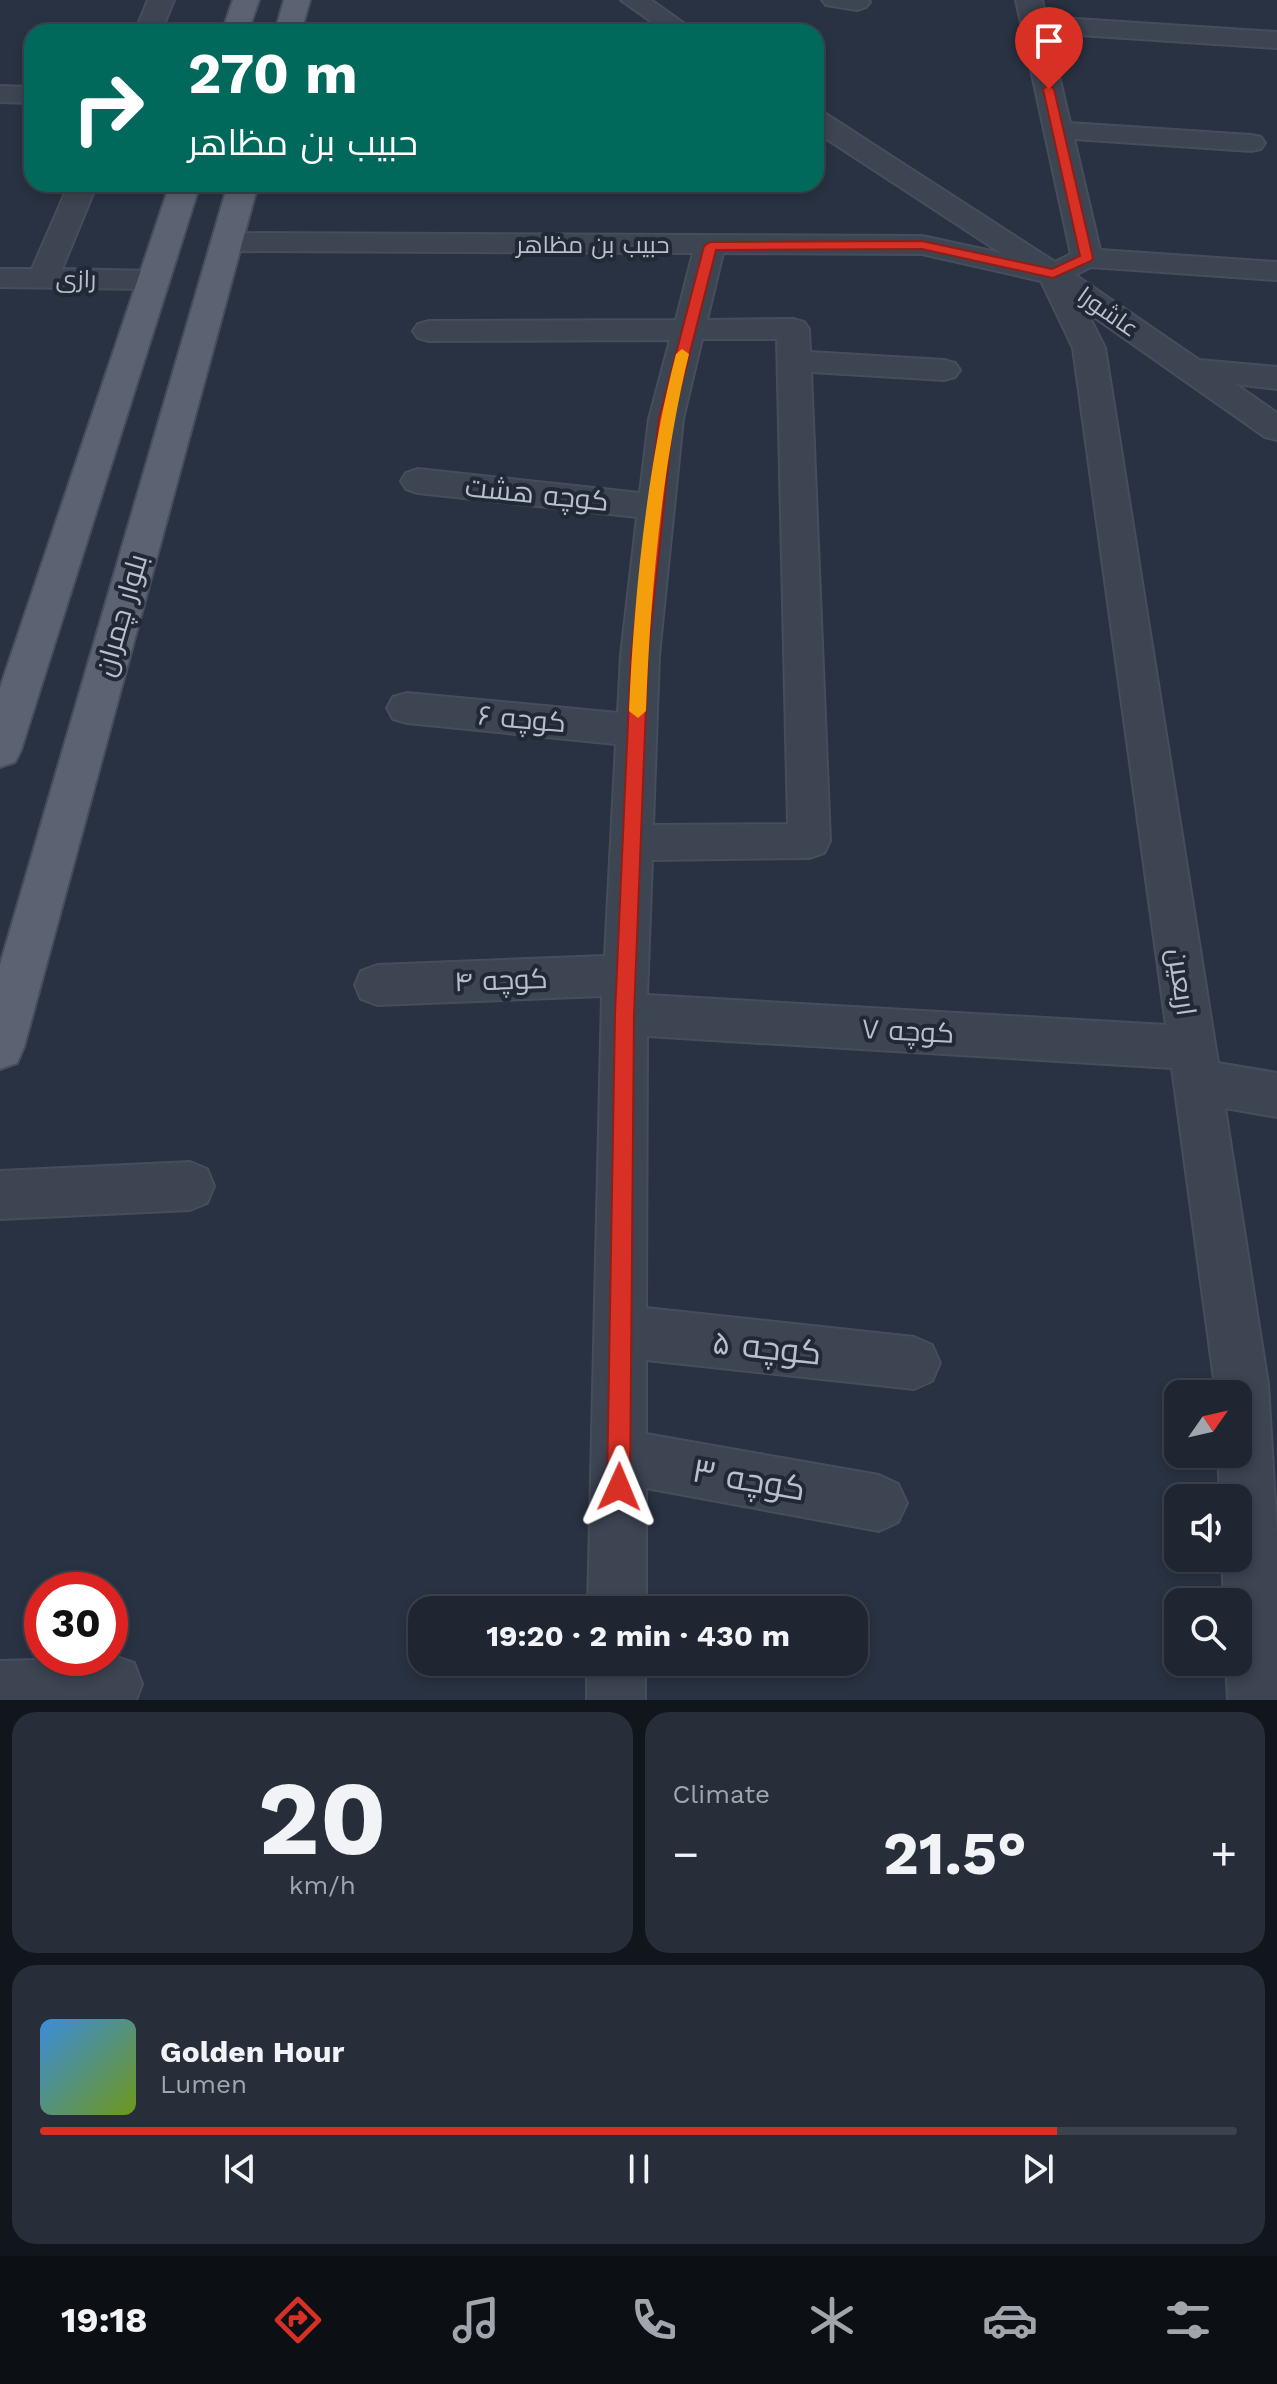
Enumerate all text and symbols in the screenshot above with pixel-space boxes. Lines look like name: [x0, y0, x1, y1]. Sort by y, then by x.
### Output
pin: [1015, 7, 1083, 89]
icon: arrive: [1027, 19, 1071, 63]
text: 270 m: [188, 41, 358, 107]
icon: right: [56, 56, 160, 160]
text: حبیب بن مظاهر: [188, 122, 418, 164]
street label: حبیب بن مظاهر: [514, 231, 670, 259]
street label: رازی: [55, 265, 97, 293]
street label: عاشورا: [1072, 281, 1144, 343]
street label: کوچه هشت: [463, 470, 610, 520]
street label: بلوار چمران: [88, 550, 156, 681]
street label: کوچه ۶: [476, 699, 567, 741]
street label: اربعین: [1161, 946, 1203, 1018]
street label: کوچه ۴: [454, 962, 548, 1000]
street label: کوچه ۷: [861, 1012, 955, 1052]
street label: کوچه ۵: [710, 1321, 824, 1375]
north arrow: [1164, 1380, 1252, 1468]
map controls: [1164, 1380, 1252, 1676]
position arrow: [577, 1445, 661, 1529]
street label: کوچه ۳: [689, 1449, 809, 1511]
button: sound: [1164, 1484, 1252, 1572]
speed limit sign: 30: [24, 1572, 128, 1676]
button: search: [1164, 1588, 1252, 1676]
text: 19:20 · 2 min · 430 m: [486, 1618, 790, 1653]
text: 20: [258, 1757, 387, 1879]
text: Climate: [673, 1779, 770, 1809]
text: 21.5°: [883, 1818, 1027, 1889]
text: −: [673, 1828, 699, 1880]
text: +: [1210, 1828, 1237, 1880]
text: km/h: [289, 1870, 356, 1900]
text: Golden Hour: [160, 2034, 344, 2069]
text: Lumen: [160, 2069, 247, 2099]
icon: previous: [218, 2147, 262, 2191]
icon: pause: [617, 2147, 661, 2191]
icon: next: [1016, 2147, 1060, 2191]
icon: directions: [270, 2292, 326, 2348]
icon: music: [448, 2292, 504, 2348]
icon: phone: [626, 2292, 682, 2348]
icon: climate: [804, 2292, 860, 2348]
icon: car: [982, 2292, 1038, 2348]
icon: filters: [1160, 2292, 1216, 2348]
text: 19:18: [61, 2299, 148, 2341]

